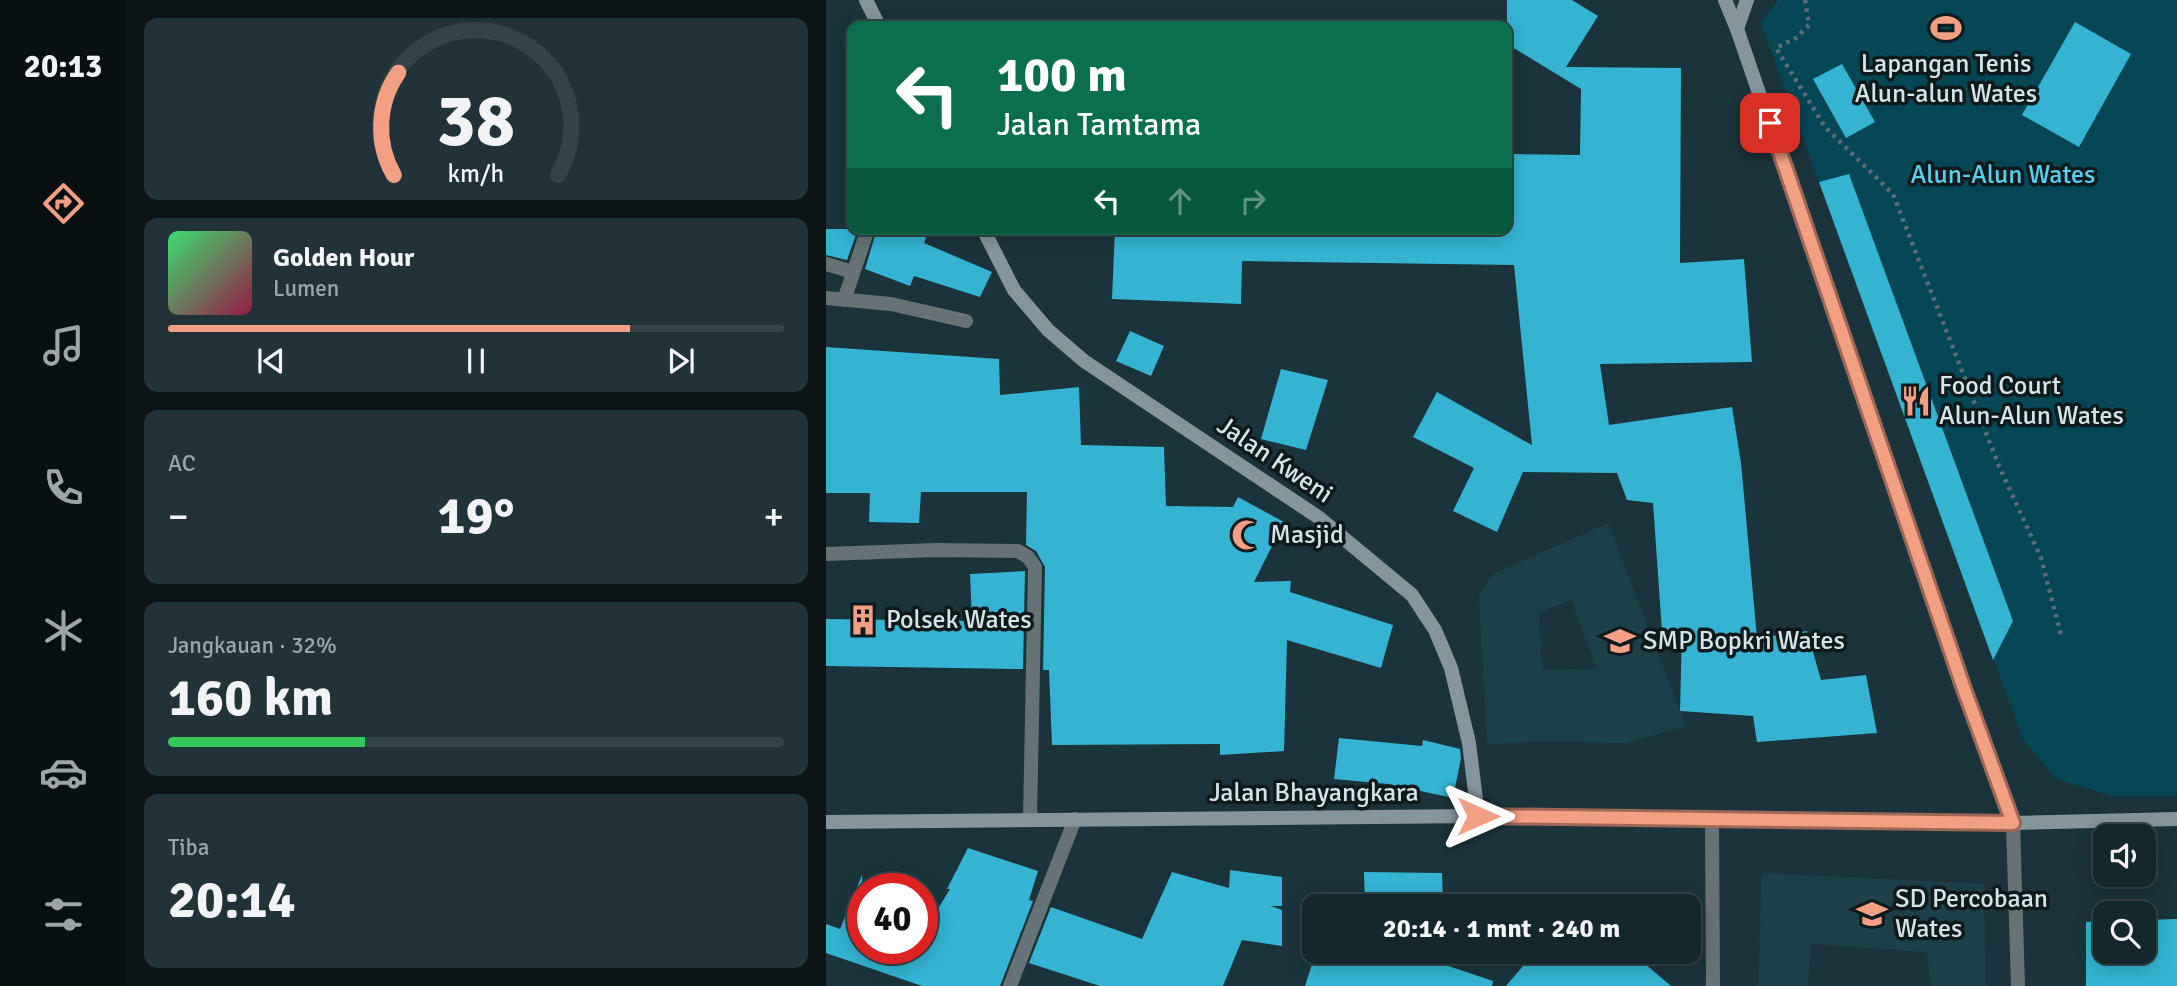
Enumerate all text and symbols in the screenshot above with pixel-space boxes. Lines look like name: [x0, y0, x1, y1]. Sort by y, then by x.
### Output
sports icon: Lapangan Tenis Alun-alun Wates: [1929, 11, 1963, 45]
text: 100 m: [997, 45, 1127, 105]
text: 20:13: [24, 47, 102, 86]
place label: Lapangan Tenis Alun-alun Wates: [1855, 48, 2037, 110]
icon: left: [882, 49, 973, 140]
text: 38: [437, 77, 515, 166]
pin: [1740, 93, 1800, 153]
icon: arrive: [1751, 104, 1789, 142]
text: Jalan Tamtama: [997, 105, 1201, 144]
text: km/h: [448, 158, 504, 189]
park label: Alun-Alun Wates: [1911, 159, 2095, 191]
icon: directions: [39, 179, 88, 228]
icon: left: [1088, 182, 1126, 220]
icon: ahead: [1161, 182, 1199, 220]
icon: right: [1234, 182, 1272, 220]
text: Golden Hour: [273, 242, 414, 274]
text: Lumen: [273, 274, 339, 303]
icon: music: [39, 321, 88, 370]
icon: previous: [252, 342, 290, 380]
icon: pause: [457, 342, 495, 380]
icon: next: [662, 342, 700, 380]
place label: Food Court Alun-Alun Wates: [1939, 370, 2124, 432]
restaurant icon: Food Court Alun-Alun Wates: [1899, 384, 1933, 418]
street label: Jalan Kweni: [1211, 410, 1339, 510]
text: AC: [168, 449, 196, 478]
icon: phone: [39, 463, 88, 512]
text: 19°: [438, 484, 514, 548]
text: −: [168, 493, 189, 540]
text: +: [763, 493, 784, 540]
mosque icon: Masjid: [1230, 518, 1264, 552]
place label: Masjid: [1270, 519, 1344, 551]
building icon: Polsek Wates: [846, 603, 880, 637]
place label: Polsek Wates: [886, 604, 1032, 636]
icon: climate: [39, 606, 88, 655]
school or university icon: SMP Bopkri Wates: [1603, 624, 1637, 658]
place label: SMP Bopkri Wates: [1643, 625, 1845, 657]
text: Jangkauan · 32%: [168, 631, 337, 660]
text: 160 km: [168, 666, 333, 730]
icon: car: [39, 748, 88, 797]
street label: Jalan Bhayangkara: [1209, 777, 1419, 809]
position arrow: [1441, 779, 1515, 853]
map controls: [2093, 824, 2156, 964]
button: sound: [2093, 824, 2156, 887]
text: Tiba: [168, 833, 209, 862]
text: 20:14: [168, 868, 296, 932]
speed limit sign: 40: [847, 873, 938, 964]
place label: SD Percobaan Wates: [1895, 883, 2048, 945]
icon: filters: [39, 890, 88, 939]
school or university icon: SD Percobaan Wates: [1855, 897, 1889, 931]
button: search: [2093, 901, 2156, 964]
text: 20:14 · 1 mnt · 240 m: [1383, 913, 1620, 945]

